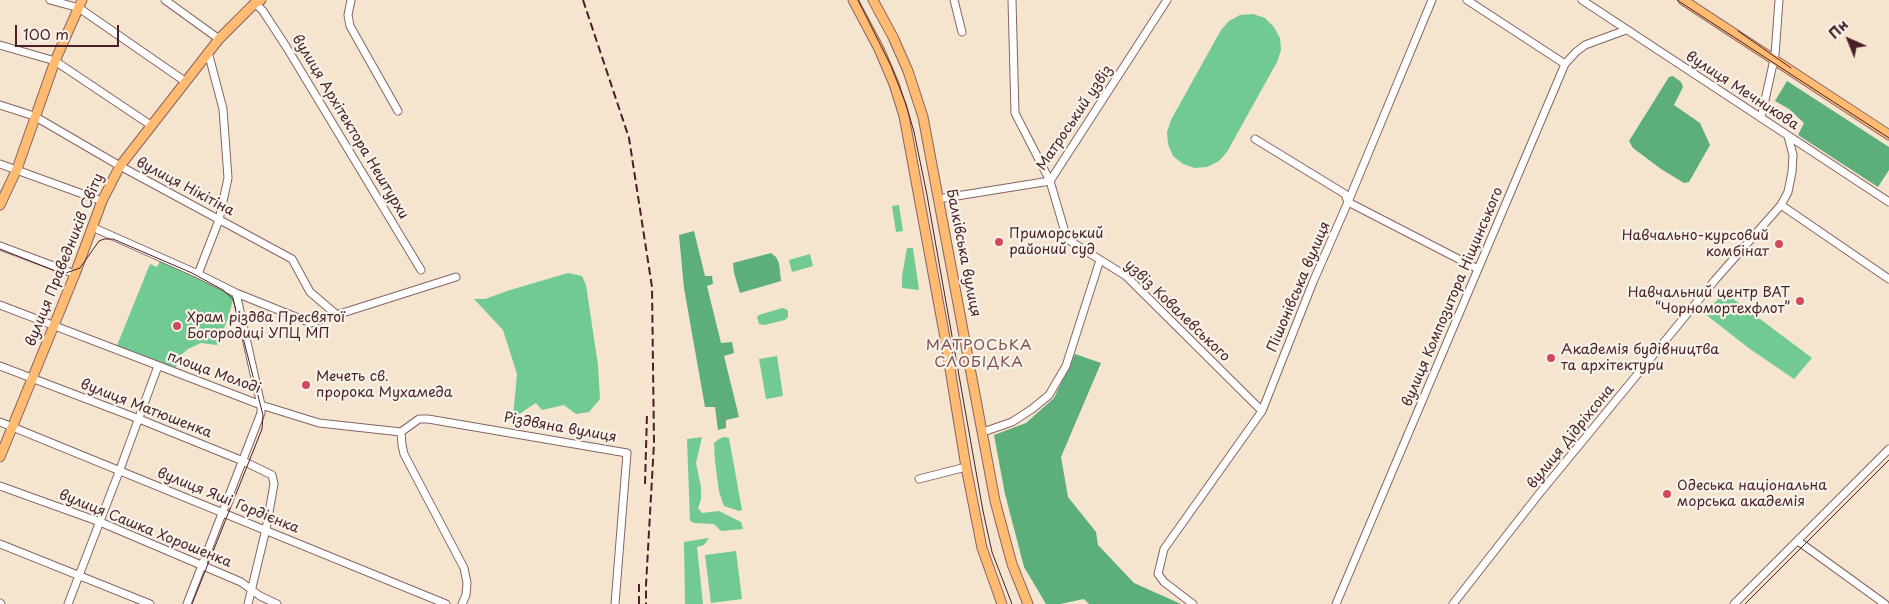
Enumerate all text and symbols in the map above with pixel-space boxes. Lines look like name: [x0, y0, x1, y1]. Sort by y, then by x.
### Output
text: Пн: [1824, 14, 1853, 43]
scale bar: [18, 15, 121, 47]
north arrow: [1824, 15, 1874, 65]
text: 100 m: [23, 22, 69, 45]
street label: вулиця Архітектора Нештурхи: [288, 32, 412, 222]
street label: вулиця Мечникова: [1682, 48, 1802, 134]
street label: Матроський узвіз: [1034, 62, 1116, 174]
street label: вулиця Нікітіна: [133, 154, 237, 220]
street label: вулиця Праведників Світу: [23, 171, 107, 349]
street label: вулиця Композитора Ніщинського: [1399, 185, 1507, 409]
street label: Балківська вулиця: [942, 188, 984, 318]
street label: Пішонівська вулиця: [1264, 219, 1334, 355]
place label: Приморський районий суд: [1009, 226, 1104, 258]
place label: Навчально-курсовий комбінат: [1622, 228, 1769, 260]
marker: Приморський районий суд: [993, 236, 1005, 248]
marker: Навчально-курсовий комбінат: [1773, 238, 1785, 250]
street label: узвіз Ковалевського: [1121, 256, 1233, 366]
place label: Навчальний центр ВАТ “Чорномортехфлот”: [1628, 285, 1790, 318]
marker: Навчальний центр ВАТ “Чорномортехфлот”: [1794, 295, 1806, 307]
place label: Храм різдва Пресвятої Богородиці УПЦ МП: [187, 310, 345, 342]
marker: Храм різдва Пресвятої Богородиці УПЦ МП: [171, 320, 183, 332]
district label: МАТРОСЬКА СЛОБІДКА: [925, 337, 1033, 372]
place label: Академія будівництва та архітектури: [1561, 342, 1719, 374]
street label: площа Молоді: [165, 348, 263, 398]
marker: Академія будівництва та архітектури: [1545, 352, 1557, 364]
place label: Мечеть св. пророка Мухамеда: [316, 369, 453, 402]
street label: вулиця Матюшенка: [78, 376, 214, 442]
marker: Мечеть св. пророка Мухамеда: [300, 379, 312, 391]
street label: вулиця Дідріхсона: [1524, 382, 1618, 492]
street label: Різдвяна вулиця: [502, 410, 618, 446]
street label: вулиця Яші Гордієнка: [155, 465, 301, 537]
place label: Одеська національна морська академія: [1677, 478, 1827, 511]
street label: вулиця Сашка Хорошенка: [56, 487, 234, 571]
marker: Одеська національна морська академія: [1661, 488, 1673, 500]

